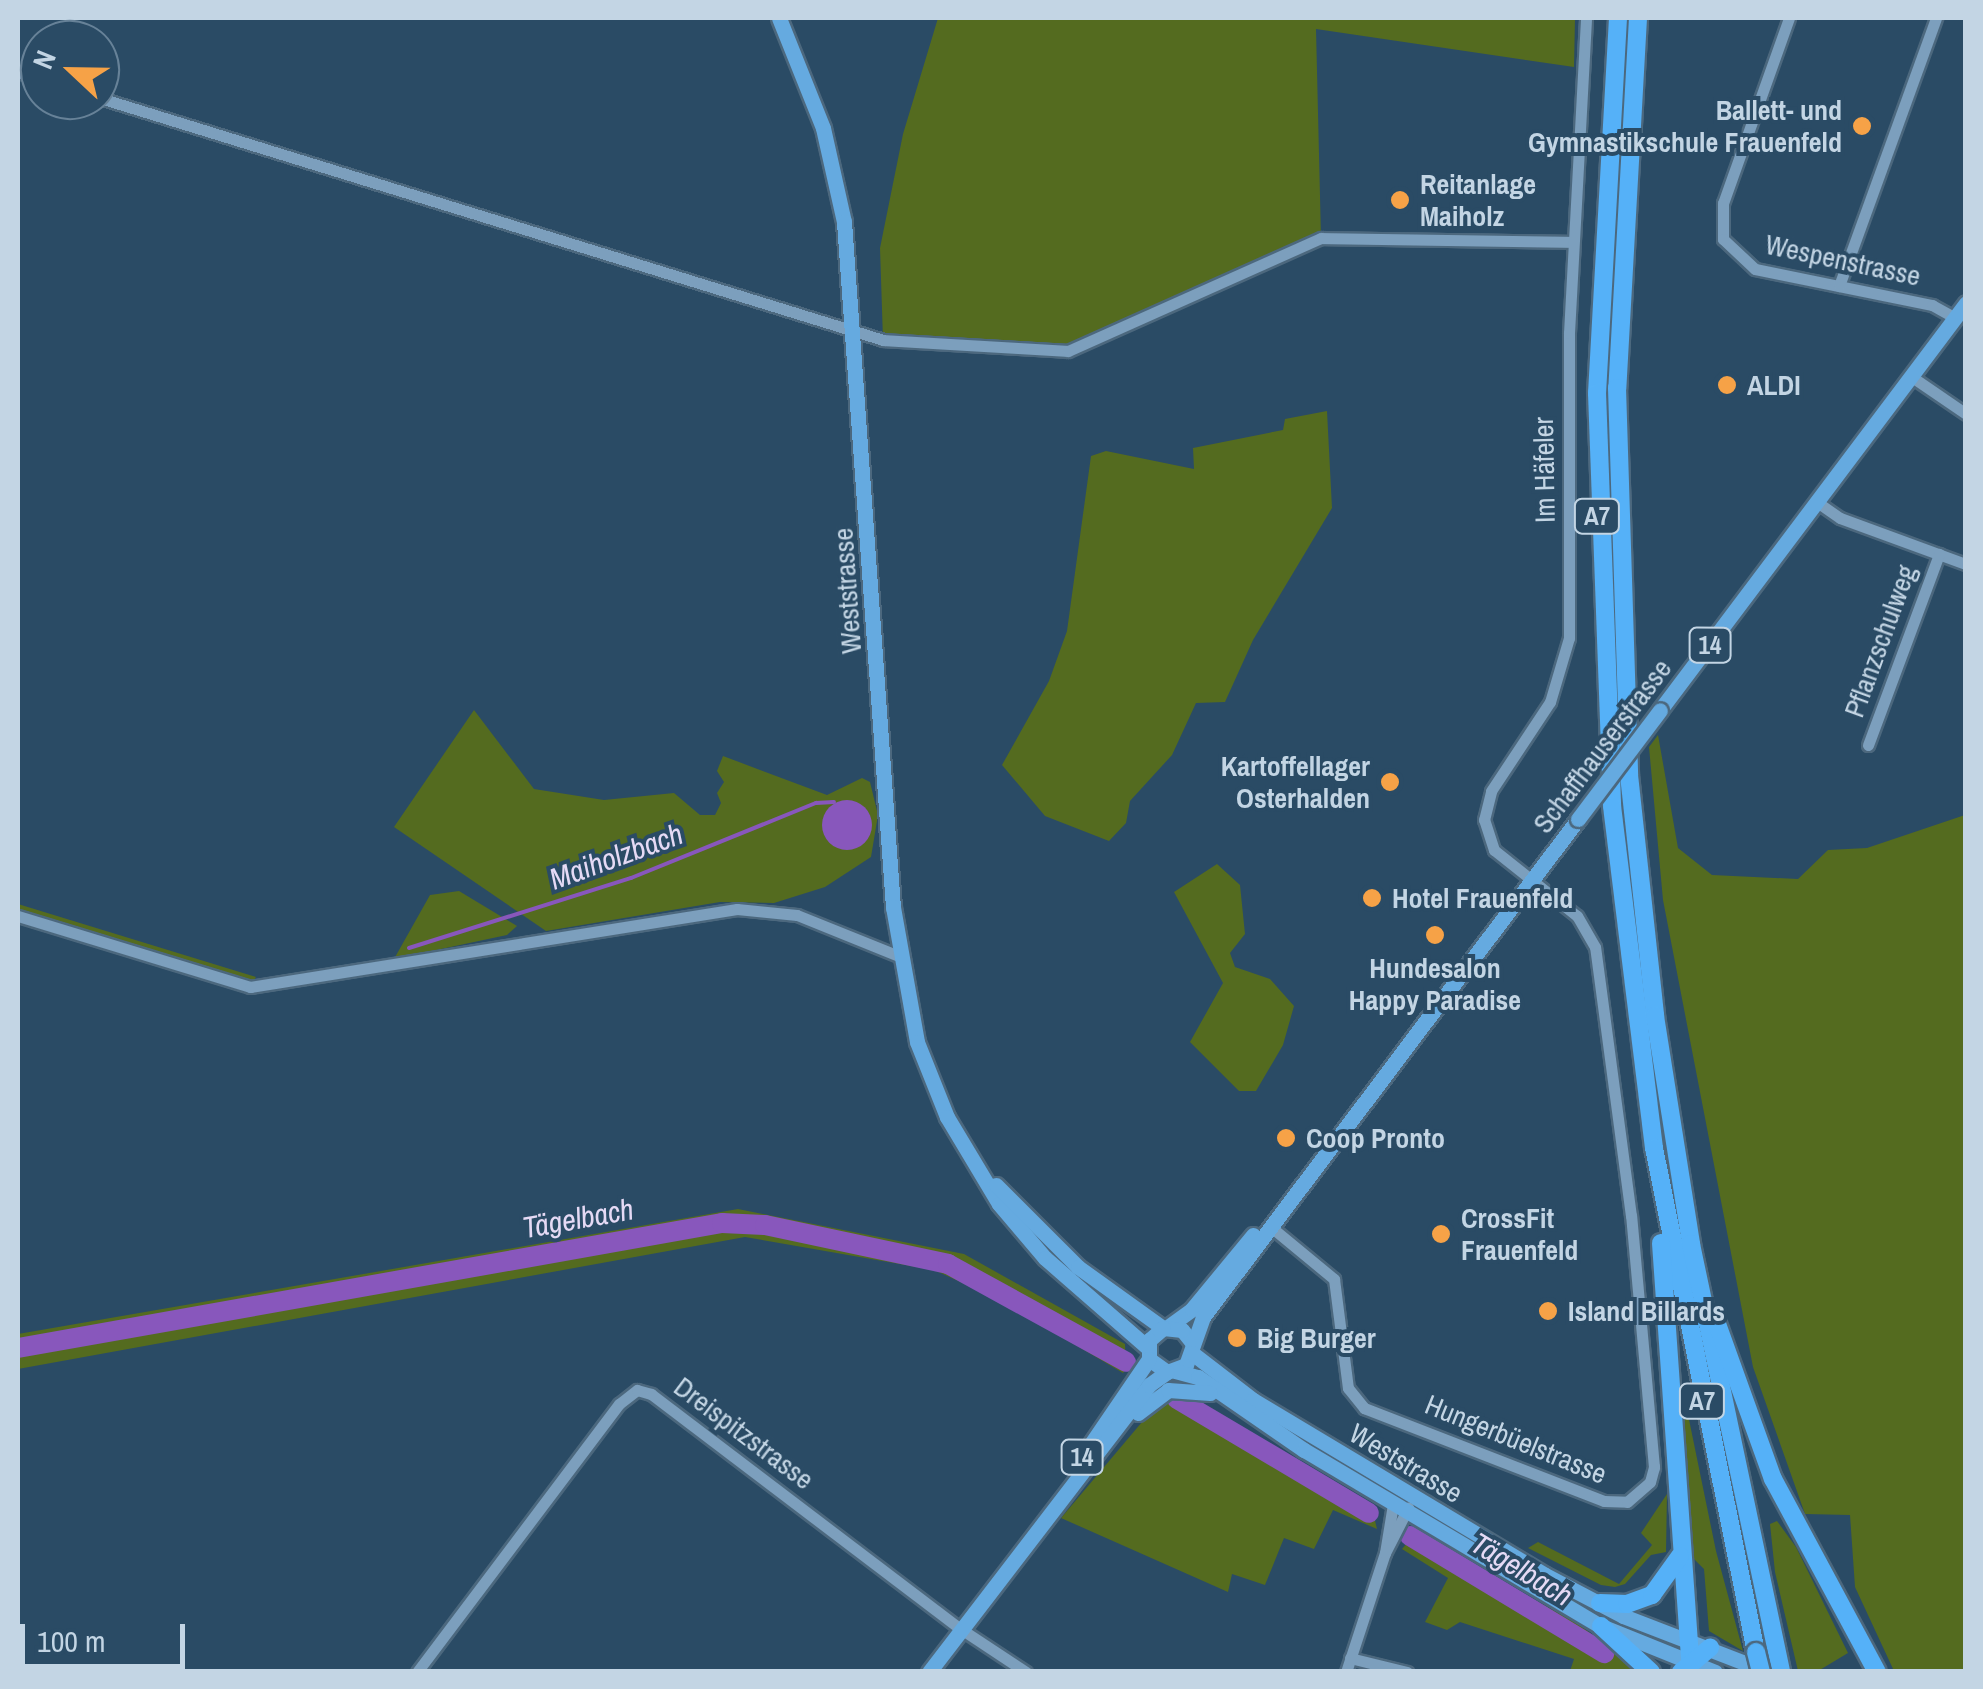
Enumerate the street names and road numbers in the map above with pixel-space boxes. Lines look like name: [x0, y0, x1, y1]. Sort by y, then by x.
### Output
street label: Wespenstrasse: [1762, 227, 1924, 293]
street label: Im Häfeler: [1526, 417, 1562, 523]
road number: A7: [1572, 496, 1622, 536]
street label: Weststrasse: [826, 527, 868, 655]
street label: Pflanzschulweg: [1837, 560, 1923, 722]
road number: 14: [1688, 625, 1732, 665]
street label: Schaffhauserstrasse: [1526, 652, 1678, 840]
street label: Dreispitzstrasse: [668, 1370, 820, 1496]
road number: A7: [1677, 1381, 1727, 1421]
street label: Hungerbüelstrasse: [1420, 1387, 1612, 1491]
street label: Weststrasse: [1343, 1416, 1469, 1510]
road number: 14: [1060, 1437, 1104, 1477]

